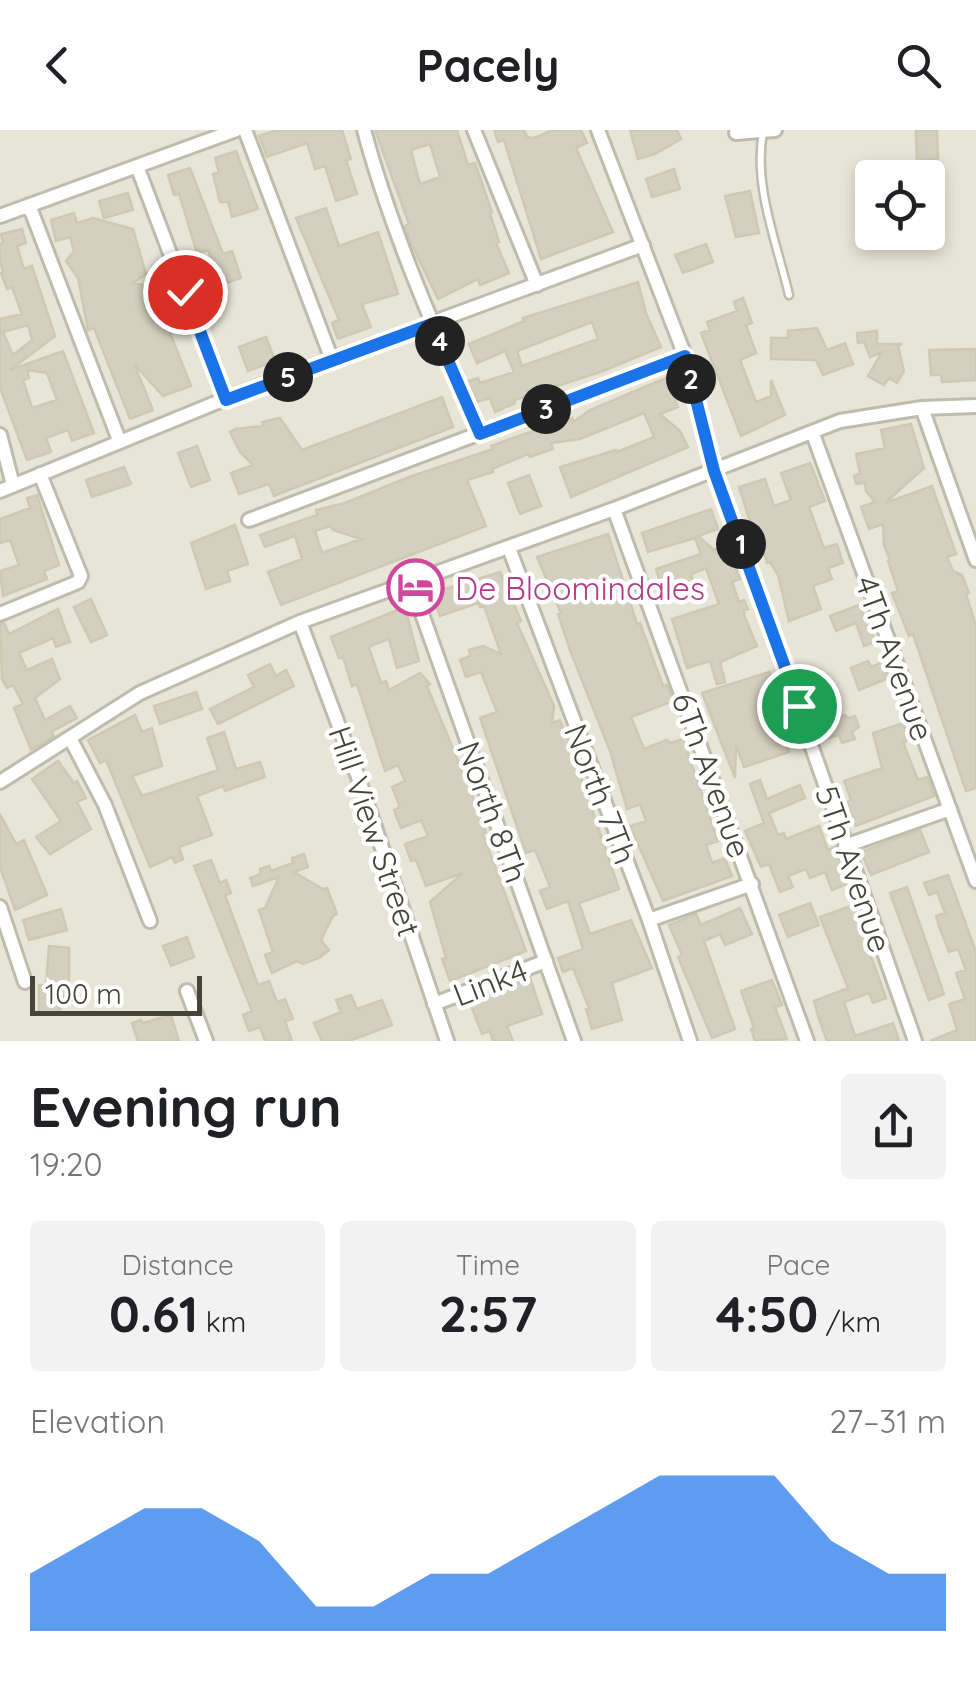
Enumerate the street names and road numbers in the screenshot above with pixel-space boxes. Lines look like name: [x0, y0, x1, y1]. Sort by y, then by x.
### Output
street label: 4Th Avenue: [847, 570, 943, 746]
street label: 6Th Avenue: [664, 687, 760, 863]
street label: North 7Th: [556, 718, 646, 870]
street label: Hill View Street: [320, 721, 430, 941]
street label: North 8Th: [449, 736, 537, 888]
street label: 5Th Avenue: [807, 781, 901, 957]
street label: Link4: [447, 950, 533, 1014]

